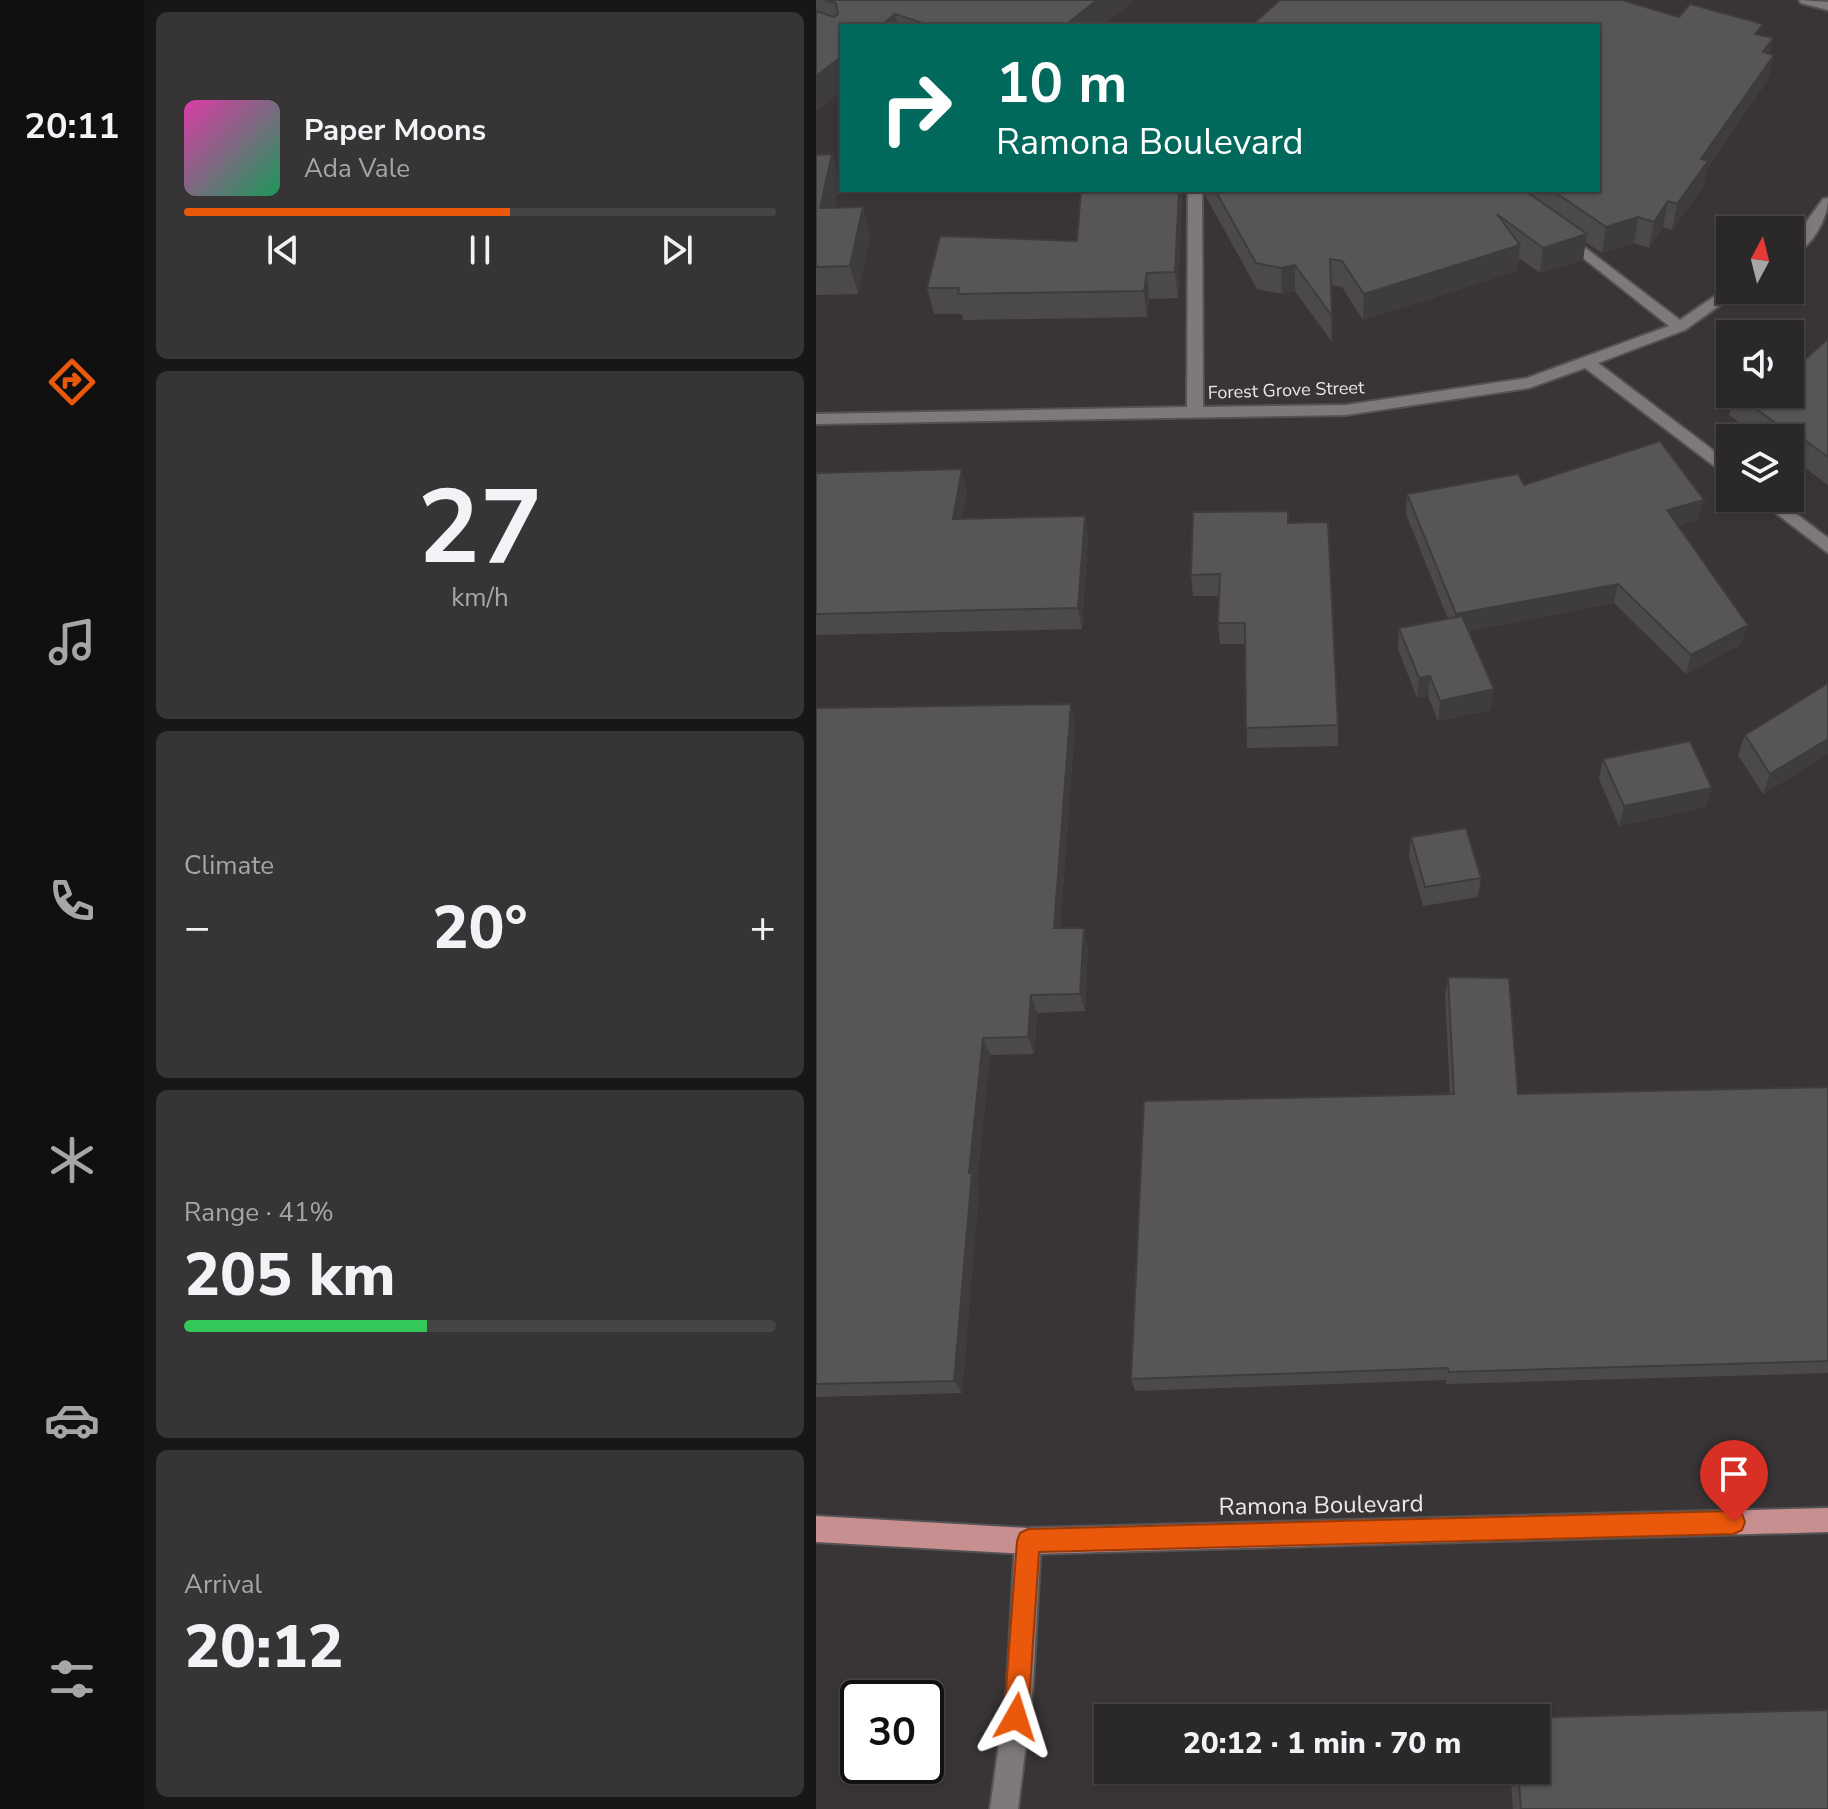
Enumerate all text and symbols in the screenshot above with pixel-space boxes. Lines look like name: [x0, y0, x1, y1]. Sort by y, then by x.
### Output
text: 10 m: [996, 45, 1127, 122]
icon: right: [864, 56, 968, 160]
text: 20:11: [24, 102, 120, 151]
text: Paper Moons: [304, 110, 486, 151]
text: Ramona Boulevard: [996, 118, 1304, 167]
text: Ada Vale: [304, 151, 410, 186]
north arrow: [1716, 216, 1804, 304]
map controls: [1716, 216, 1804, 512]
icon: previous: [261, 228, 305, 272]
icon: pause: [458, 228, 502, 272]
icon: next: [655, 228, 699, 272]
button: sound: [1716, 320, 1804, 408]
icon: directions: [44, 354, 100, 410]
street label: Forest Grove Street: [1207, 375, 1365, 405]
button: layers: [1716, 424, 1804, 512]
text: 27: [418, 457, 542, 599]
text: km/h: [451, 580, 509, 615]
icon: music: [44, 614, 100, 670]
text: Climate: [184, 848, 274, 883]
icon: phone: [44, 873, 100, 929]
text: 20°: [432, 887, 528, 969]
text: −: [184, 898, 210, 958]
text: +: [750, 898, 776, 958]
icon: climate: [44, 1132, 100, 1188]
text: Range · 41%: [184, 1195, 334, 1230]
text: 205 km: [184, 1234, 396, 1316]
icon: car: [44, 1392, 100, 1448]
pin: [1700, 1440, 1768, 1522]
icon: arrive: [1712, 1452, 1756, 1496]
street label: Ramona Boulevard: [1218, 1487, 1424, 1523]
text: Arrival: [184, 1567, 262, 1602]
text: 20:12: [184, 1606, 344, 1688]
icon: filters: [44, 1651, 100, 1707]
position arrow: [974, 1675, 1058, 1759]
speed limit sign: 30: [840, 1680, 944, 1784]
text: 20:12 · 1 min · 70 m: [1183, 1723, 1461, 1764]

